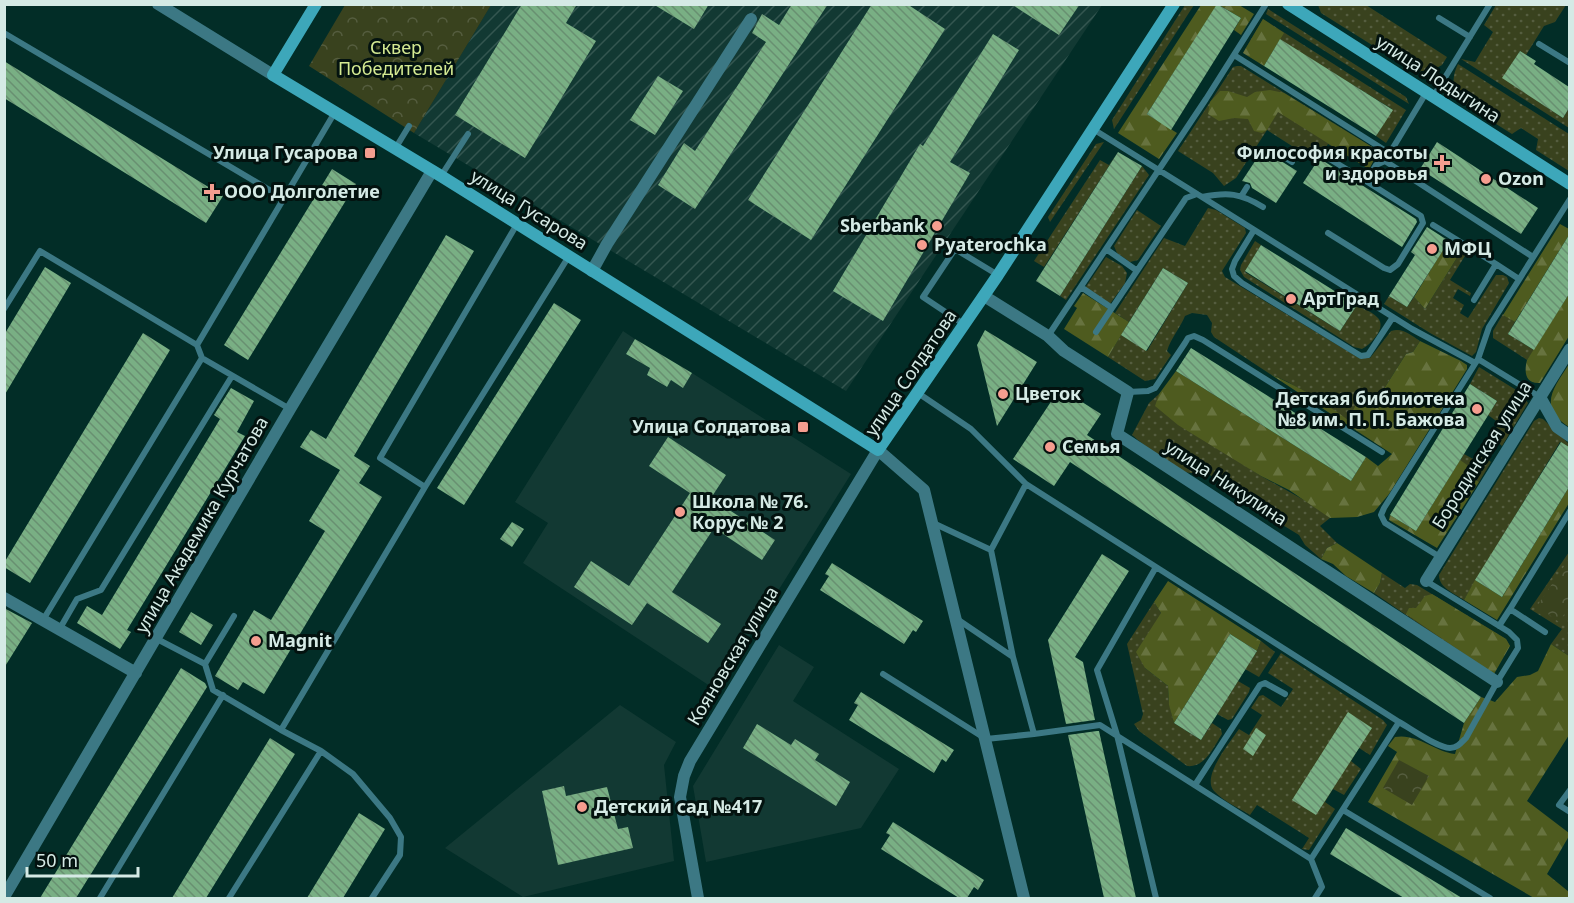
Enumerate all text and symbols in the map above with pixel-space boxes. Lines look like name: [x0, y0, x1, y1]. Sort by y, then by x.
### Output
street label: улица Лодыгина: [1372, 29, 1505, 127]
park label: Сквер Победителей: [338, 35, 454, 80]
place label: Улица Гусарова: [213, 140, 358, 164]
place label: Философия красоты и здоровья: [1237, 140, 1428, 185]
marker: Улица Гусарова: [363, 146, 377, 160]
marker: Философия красоты и здоровья: [1433, 154, 1451, 172]
street label: улица Гусарова: [466, 164, 593, 255]
place label: Ozon: [1498, 166, 1544, 190]
marker: Ozon: [1479, 172, 1493, 186]
place label: ООО Долголетие: [224, 179, 380, 203]
marker: ООО Долголетие: [205, 185, 219, 199]
place label: Sberbank: [840, 213, 926, 237]
marker: Sberbank: [930, 219, 944, 233]
place label: Pyaterochka: [934, 232, 1047, 256]
place label: МФЦ: [1444, 236, 1491, 260]
marker: Pyaterochka: [915, 238, 929, 252]
marker: МФЦ: [1425, 242, 1439, 256]
place label: АртГрад: [1303, 286, 1380, 310]
marker: АртГрад: [1284, 292, 1298, 306]
street label: улица Солдатова: [859, 304, 962, 441]
street label: Бородинская улица: [1426, 376, 1537, 533]
place label: Цветок: [1015, 381, 1081, 405]
place label: Детская библиотека №8 им. П. П. Бажова: [1276, 386, 1465, 431]
marker: Цветок: [996, 387, 1010, 401]
marker: Детская библиотека №8 им. П. П. Бажова: [1470, 402, 1484, 416]
street label: улица Академика Курчатова: [129, 412, 273, 637]
place label: Улица Солдатова: [632, 414, 791, 438]
marker: Улица Солдатова: [796, 420, 810, 434]
place label: Семья: [1062, 434, 1120, 458]
street label: улица Никулина: [1161, 434, 1292, 531]
marker: Семья: [1043, 440, 1057, 454]
place label: Школа № 76. Корус № 2: [692, 489, 809, 534]
marker: Школа № 76. Корус № 2: [673, 505, 687, 519]
street label: Кояновская улица: [681, 582, 783, 729]
place label: Magnit: [268, 628, 332, 652]
marker: Magnit: [249, 634, 263, 648]
place label: Детский сад №417: [594, 794, 762, 818]
marker: Детский сад №417: [575, 800, 589, 814]
scale bar: [27, 840, 138, 878]
text: 50 m: [36, 848, 78, 872]

